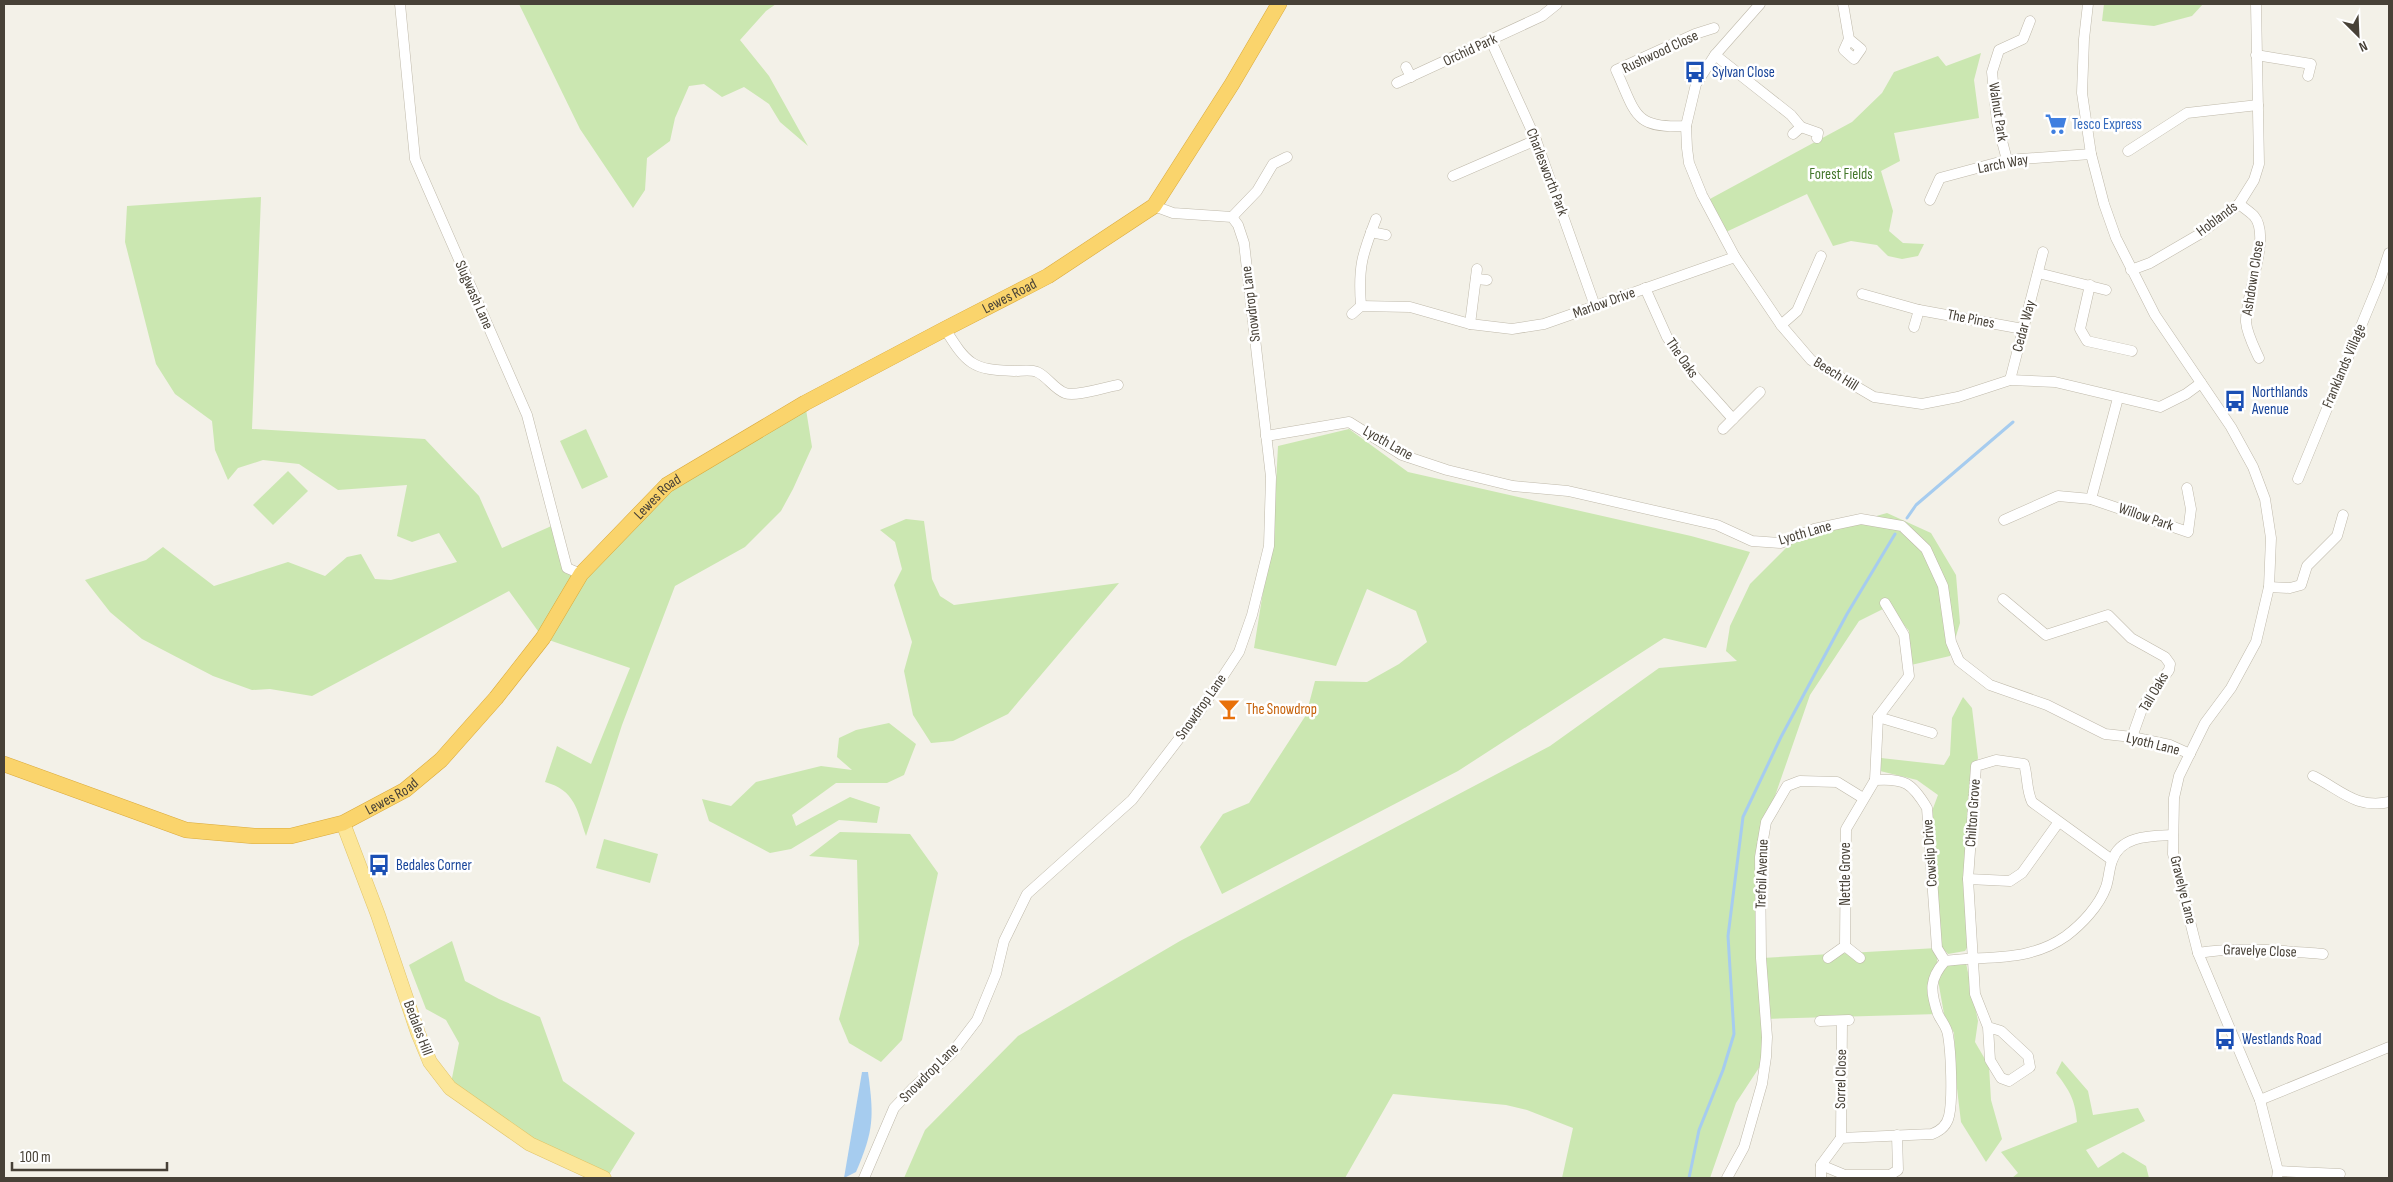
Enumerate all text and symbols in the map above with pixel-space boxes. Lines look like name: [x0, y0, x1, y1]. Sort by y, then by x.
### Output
north arrow: [2333, 10, 2383, 60]
street label: Rushwood Close: [1619, 26, 1701, 78]
street label: Orchid Park: [1440, 29, 1500, 71]
text: N: [2356, 37, 2370, 56]
bus stop icon: Sylvan Close: [1682, 59, 1708, 85]
place label: Sylvan Close: [1712, 63, 1775, 82]
street label: Walnut Park: [1984, 81, 2012, 143]
supermarket icon: Tesco Express: [2043, 111, 2069, 137]
place label: Tesco Express: [2072, 115, 2142, 134]
street label: Charlesworth Park: [1522, 125, 1573, 219]
street label: Larch Way: [1976, 150, 2030, 178]
park label: Forest Fields: [1809, 165, 1873, 184]
street label: Hoblands: [2193, 197, 2241, 241]
street label: Ashdown Close: [2238, 239, 2268, 318]
street label: Slugwash Lane: [450, 258, 498, 332]
street label: Snowdrop Lane: [1237, 265, 1265, 343]
street label: Lewes Road: [979, 274, 1040, 318]
street label: Marlow Drive: [1570, 283, 1638, 323]
street label: Cedar Way: [2008, 298, 2040, 354]
street label: The Pines: [1946, 305, 1996, 333]
street label: Franklands Village: [2318, 321, 2370, 411]
street label: The Oaks: [1661, 334, 1703, 382]
street label: Beech Hill: [1810, 353, 1862, 395]
place label: Northlands Avenue: [2251, 383, 2308, 419]
bus stop icon: Northlands Avenue: [2222, 388, 2248, 414]
street label: Lyoth Lane: [1360, 422, 1416, 464]
street label: Lewes Road: [629, 469, 684, 523]
street label: Willow Park: [2116, 499, 2176, 535]
street label: Lyoth Lane: [1776, 516, 1834, 550]
street label: Tall Oaks: [2135, 669, 2173, 715]
street label: Snowdrop Lane: [1171, 670, 1231, 744]
bar icon: The Snowdrop: [1216, 696, 1242, 722]
place label: The Snowdrop: [1246, 700, 1317, 719]
street label: Lyoth Lane: [2124, 728, 2182, 760]
street label: Lewes Road: [362, 773, 422, 819]
street label: Chilton Grove: [1961, 778, 1985, 848]
street label: Cowslip Drive: [1918, 819, 1942, 887]
street label: Trefoil Avenue: [1751, 839, 1773, 909]
street label: Nettle Grove: [1836, 842, 1855, 906]
bus stop icon: Bedales Corner: [366, 852, 392, 878]
street label: Gravelye Lane: [2165, 854, 2201, 926]
place label: Bedales Corner: [396, 856, 472, 875]
street label: Gravelye Close: [2223, 940, 2297, 962]
street label: Bedales Hill: [399, 998, 437, 1058]
bus stop icon: Westlands Road: [2212, 1026, 2238, 1052]
place label: Westlands Road: [2242, 1030, 2322, 1049]
street label: Snowdrop Lane: [895, 1039, 963, 1107]
street label: Sorrel Close: [1831, 1049, 1851, 1109]
scale bar: [12, 1140, 168, 1172]
text: 100 m: [20, 1148, 51, 1167]

